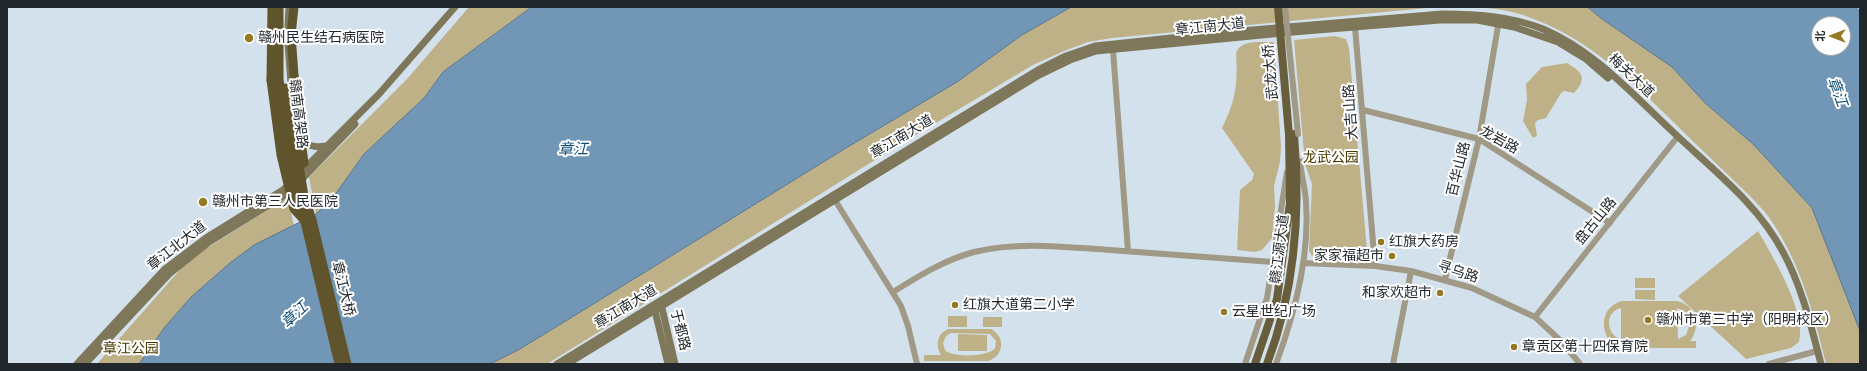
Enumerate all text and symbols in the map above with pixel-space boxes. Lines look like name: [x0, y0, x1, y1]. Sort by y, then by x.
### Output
street label: 章江南大道: [1174, 15, 1246, 39]
north arrow: [1811, 16, 1851, 56]
place label: 赣州民生结石病医院: [258, 30, 384, 46]
text: 北: [1812, 31, 1827, 42]
marker: 赣州民生结石病医院: [243, 32, 255, 44]
street label: 武龙大桥: [1260, 43, 1282, 101]
street label: 梅关大道: [1605, 51, 1657, 101]
water label: 章江: [1823, 75, 1851, 109]
street label: 赣南高架路: [285, 78, 311, 150]
street label: 大吉山路: [1341, 83, 1361, 141]
street label: 章江南大道: [868, 112, 936, 162]
street label: 龙岩路: [1477, 122, 1521, 158]
street label: 百华山路: [1444, 140, 1474, 198]
water label: 章江: [558, 141, 588, 159]
park label: 龙武公园: [1303, 150, 1359, 166]
place label: 赣州市第三人民医院: [212, 194, 338, 210]
street label: 盘古山路: [1572, 194, 1620, 248]
marker: 赣州市第三人民医院: [197, 196, 209, 208]
street label: 赣江源大道: [1267, 213, 1293, 285]
street label: 章江北大道: [144, 218, 210, 274]
place label: 红旗大药房: [1389, 234, 1459, 250]
marker: 红旗大药房: [1376, 237, 1386, 247]
place label: 家家福超市: [1314, 248, 1384, 264]
marker: 家家福超市: [1387, 251, 1397, 261]
street label: 寻乌路: [1435, 258, 1481, 286]
street label: 章江大桥: [328, 260, 358, 318]
street label: 章江南大道: [592, 282, 660, 332]
place label: 和家欢超市: [1362, 285, 1432, 301]
marker: 和家欢超市: [1435, 288, 1445, 298]
place label: 红旗大道第二小学: [963, 297, 1075, 313]
water label: 章江: [278, 298, 312, 332]
marker: 红旗大道第二小学: [950, 300, 960, 310]
place label: 云星世纪广场: [1232, 304, 1316, 320]
marker: 云星世纪广场: [1219, 307, 1229, 317]
street label: 于都路: [667, 308, 693, 352]
place label: 赣州市第三中学（阳明校区）: [1656, 312, 1838, 328]
marker: 赣州市第三中学（阳明校区）: [1643, 315, 1653, 325]
place label: 章贡区第十四保育院: [1522, 339, 1648, 355]
park label: 章江公园: [103, 341, 159, 357]
marker: 章贡区第十四保育院: [1509, 342, 1519, 352]

